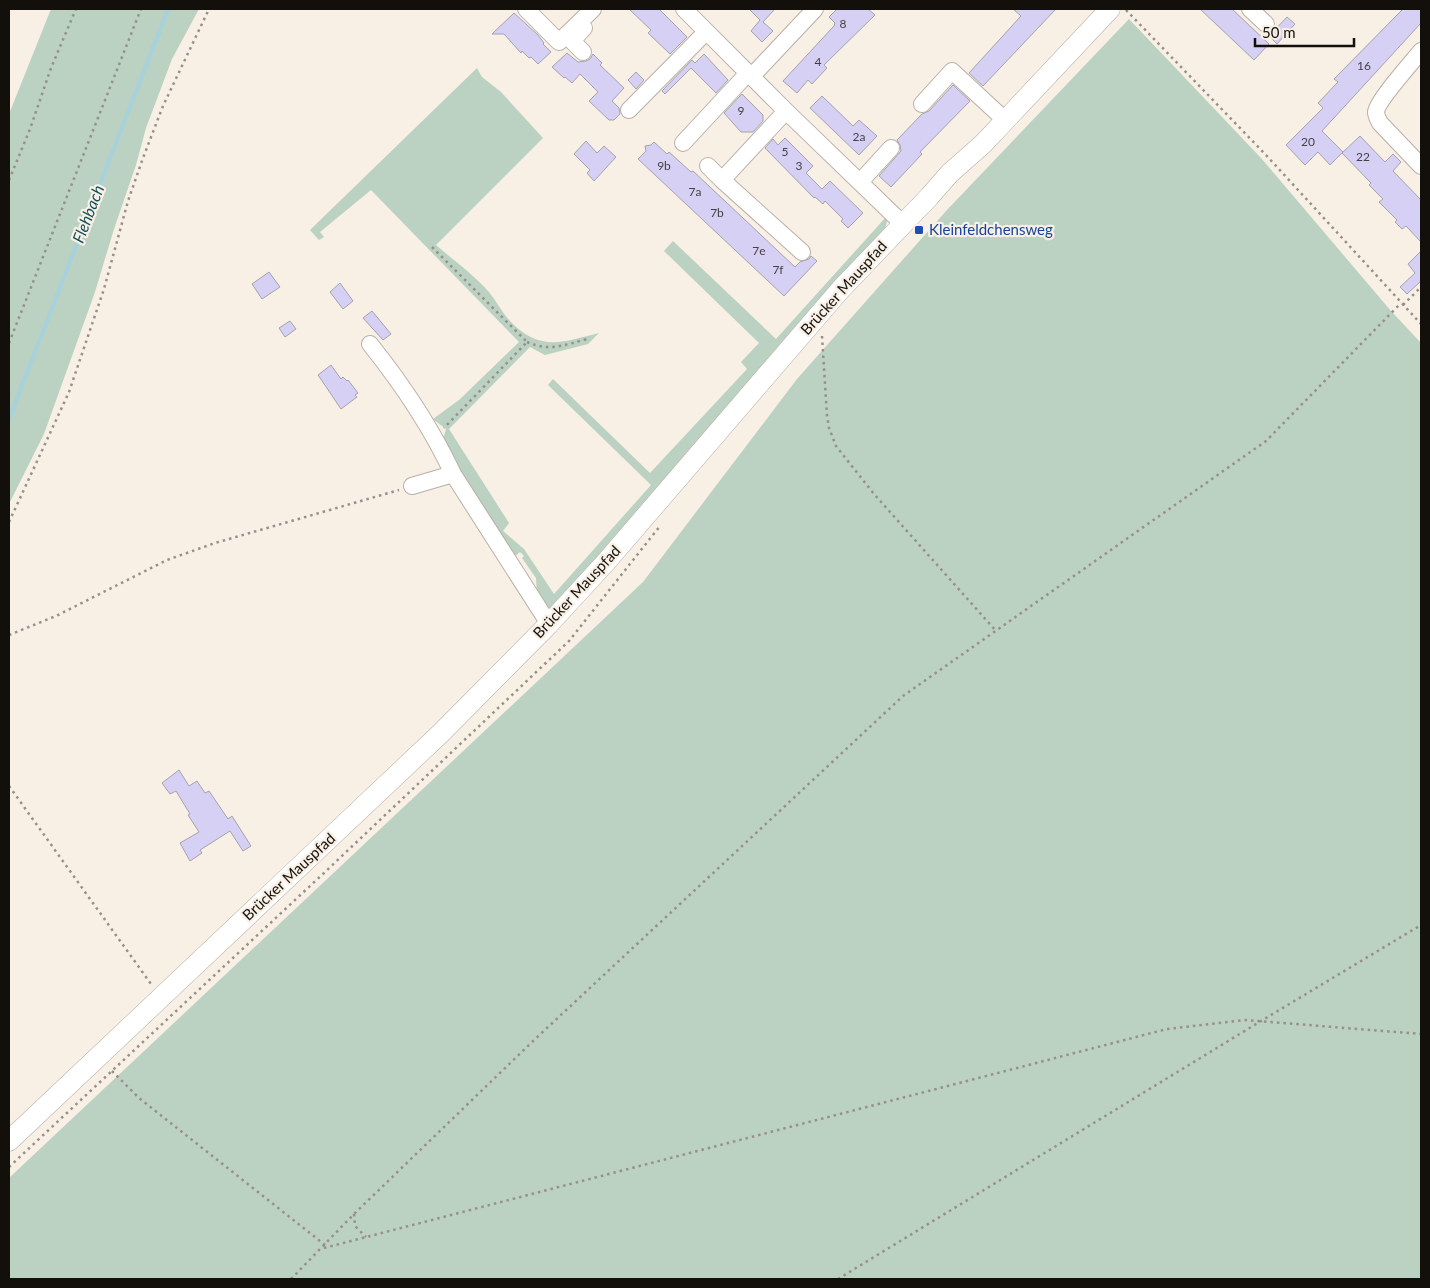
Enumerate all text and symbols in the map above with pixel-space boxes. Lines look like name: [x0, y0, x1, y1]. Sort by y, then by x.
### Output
scale bar: [1255, 15, 1354, 47]
house number: 8: [840, 16, 847, 31]
text: 50 m: [1262, 23, 1296, 41]
house number: 4: [815, 54, 822, 69]
house number: 16: [1357, 58, 1371, 73]
house number: 9: [738, 103, 745, 118]
house number: 2a: [853, 129, 865, 144]
house number: 20: [1301, 134, 1315, 149]
house number: 5: [782, 144, 789, 159]
house number: 22: [1356, 149, 1370, 164]
house number: 9b: [657, 158, 671, 173]
house number: 3: [796, 158, 803, 173]
water label: Flehbach: [68, 182, 107, 245]
house number: 7a: [689, 184, 701, 199]
house number: 7b: [710, 205, 724, 220]
place label: Kleinfeldchensweg: [929, 220, 1053, 238]
marker: Kleinfeldchensweg: [913, 224, 925, 236]
street label: Brücker Mauspfad: [796, 237, 890, 338]
house number: 7e: [752, 243, 766, 258]
house number: 7f: [772, 262, 784, 277]
street label: Brücker Mauspfad: [529, 541, 624, 641]
street label: Brücker Mauspfad: [238, 829, 338, 924]

